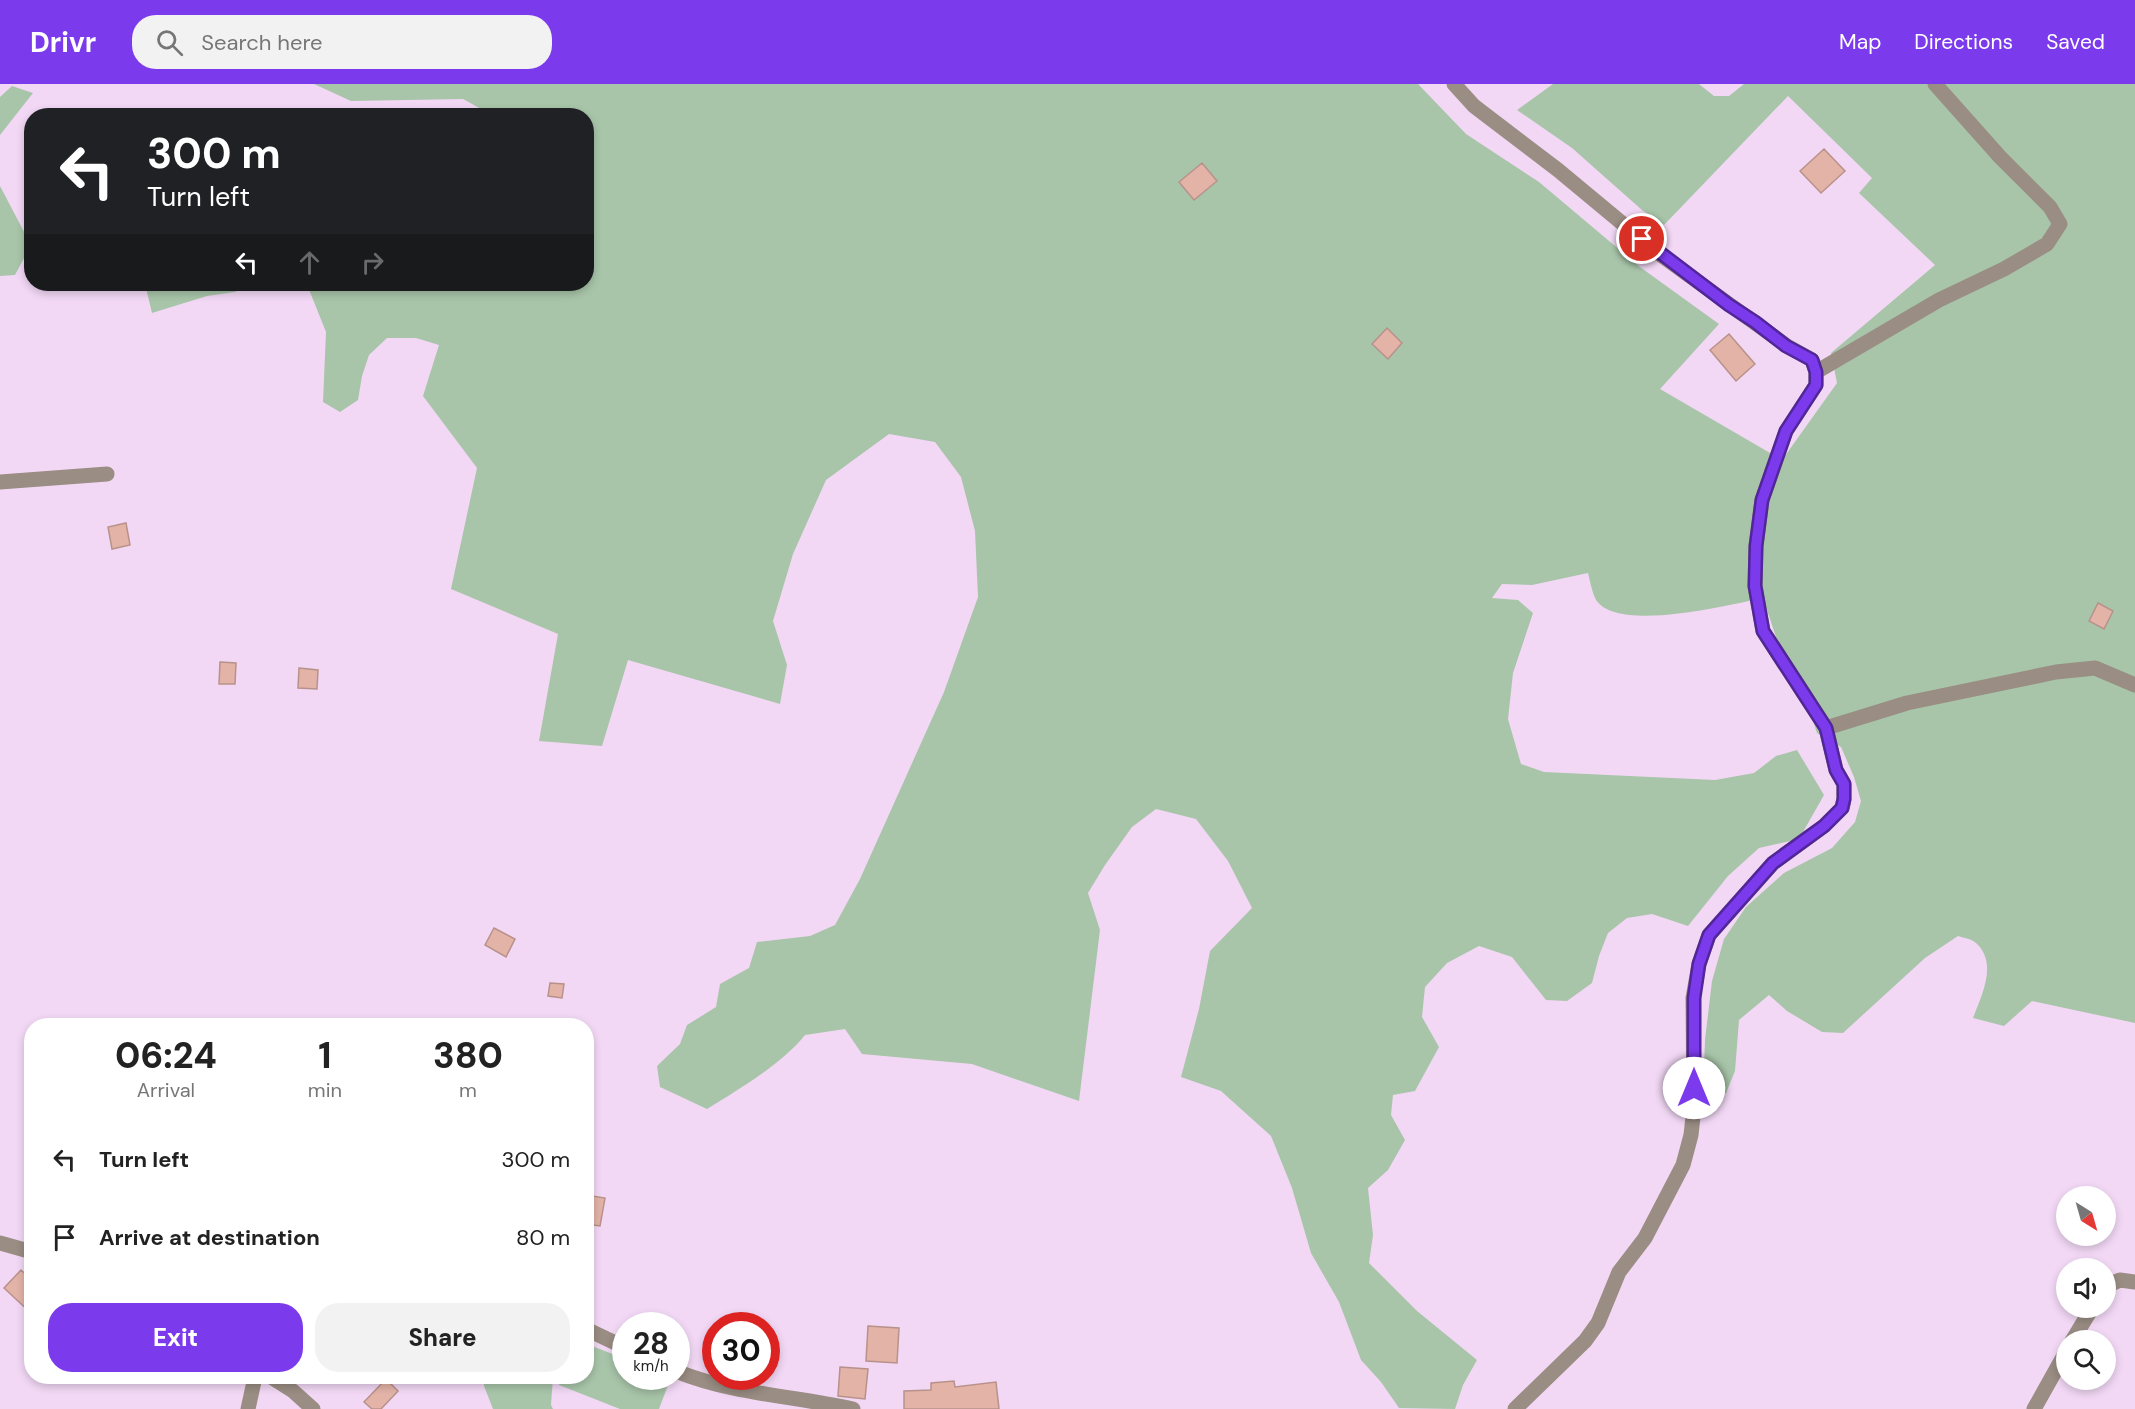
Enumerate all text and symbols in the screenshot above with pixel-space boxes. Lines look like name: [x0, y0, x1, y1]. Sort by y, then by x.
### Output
search box: [132, 15, 552, 69]
text: Drivr: [30, 24, 96, 61]
icon: search: [153, 26, 186, 59]
text: Search here: [201, 28, 323, 57]
text: Map: [1839, 28, 1881, 56]
text: Directions: [1914, 28, 2013, 56]
text: Saved: [2046, 28, 2105, 56]
text: 300 m: [147, 126, 281, 181]
icon: left: [48, 132, 126, 210]
text: Turn left: [147, 179, 250, 214]
pin: [1616, 213, 1667, 264]
icon: arrive: [1625, 222, 1658, 255]
icon: left: [230, 246, 263, 279]
icon: ahead: [293, 246, 326, 279]
icon: right: [356, 246, 389, 279]
text: 06:24: [115, 1032, 217, 1079]
text: 1: [318, 1032, 332, 1079]
text: 380: [433, 1032, 503, 1079]
position arrow: [1662, 1056, 1726, 1120]
text: Arrival: [137, 1077, 195, 1103]
text: min: [308, 1077, 342, 1103]
text: m: [459, 1077, 477, 1103]
icon: left: [48, 1143, 81, 1176]
text: Turn left: [99, 1145, 189, 1174]
text: 300 m: [501, 1145, 570, 1174]
north arrow: [2056, 1186, 2116, 1246]
map controls: [2056, 1186, 2116, 1390]
icon: arrive: [48, 1221, 81, 1254]
text: Arrive at destination: [99, 1223, 320, 1252]
text: 80 m: [516, 1223, 570, 1252]
button: sound: [2056, 1258, 2116, 1318]
button: Exit: [48, 1303, 303, 1372]
button: Share: [315, 1303, 570, 1372]
speed limit sign: 30: [702, 1312, 780, 1390]
text: 28: [633, 1324, 669, 1363]
button: search: [2056, 1330, 2116, 1390]
text: km/h: [633, 1356, 669, 1376]

